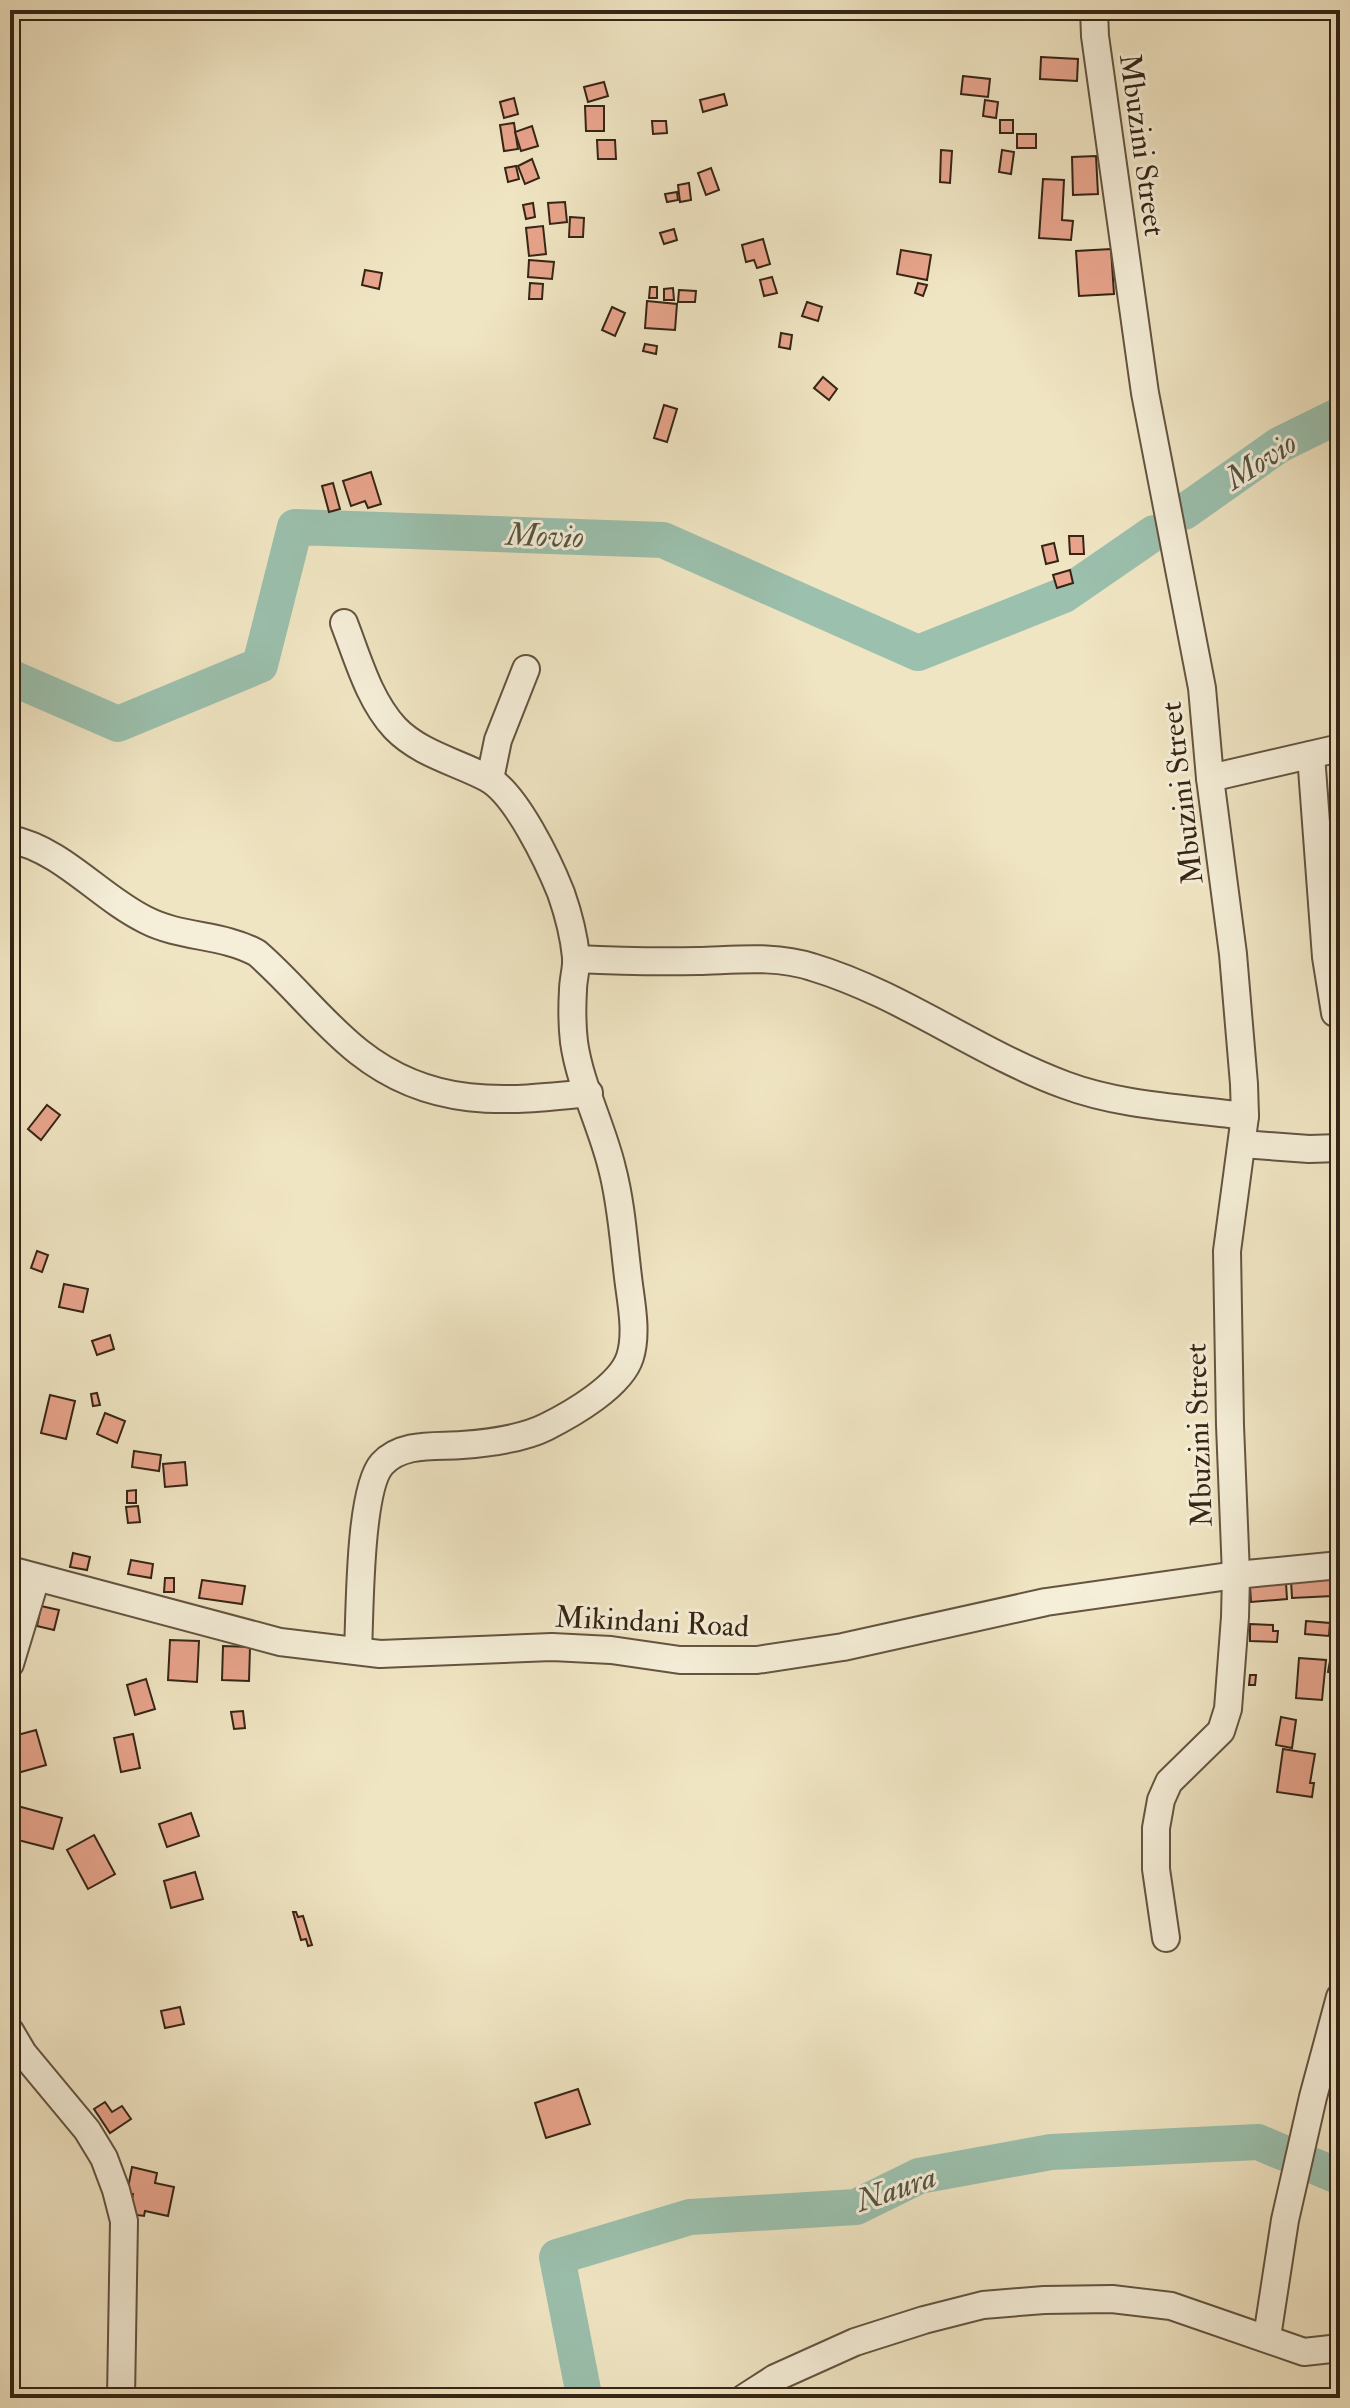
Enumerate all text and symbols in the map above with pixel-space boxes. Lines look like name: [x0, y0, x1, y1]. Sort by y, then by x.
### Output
street label: Mbuzini Street: [1111, 51, 1173, 239]
water label: Movio: [1216, 423, 1305, 500]
water label: Movio: [503, 515, 585, 557]
street label: Mbuzini Street: [1152, 699, 1212, 886]
street label: Mbuzini Street: [1177, 1342, 1221, 1527]
street label: Mikindani Road: [554, 1598, 750, 1646]
water label: Naura: [849, 2157, 941, 2222]

